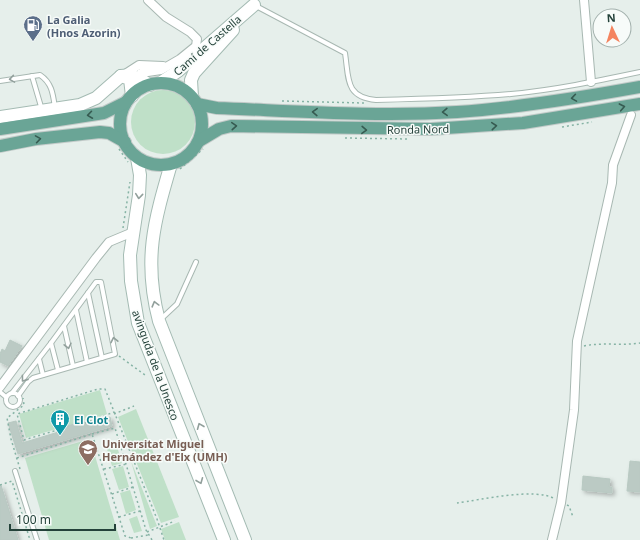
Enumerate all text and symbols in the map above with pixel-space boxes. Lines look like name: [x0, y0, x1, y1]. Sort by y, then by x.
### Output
north arrow: [592, 8, 632, 48]
text: N: [606, 10, 616, 25]
street label: Camí de Castella: [170, 11, 244, 79]
place label: La Galia (Hnos Azorin): [47, 12, 121, 40]
fuel station icon: La Galia (Hnos Azorin): [22, 14, 44, 42]
one-way arrow: [9, 74, 15, 83]
one-way arrow: [571, 93, 577, 102]
one-way arrow: [619, 103, 625, 112]
one-way arrow: [312, 107, 318, 116]
one-way arrow: [442, 108, 448, 117]
one-way arrow: [87, 111, 93, 120]
street label: Ronda Nord: [387, 121, 449, 137]
one-way arrow: [491, 121, 497, 130]
one-way arrow: [231, 122, 237, 131]
one-way arrow: [361, 125, 367, 134]
one-way arrow: [35, 135, 41, 144]
one-way arrow: [135, 193, 144, 199]
one-way arrow: [151, 301, 160, 308]
street label: avinguda de la Unesco: [129, 308, 183, 423]
one-way arrow: [110, 337, 118, 343]
one-way arrow: [64, 343, 72, 350]
one-way arrow: [22, 375, 29, 382]
building icon: El Clot: [49, 408, 71, 436]
place label: El Clot: [74, 412, 109, 427]
one-way arrow: [197, 422, 205, 430]
place label: Universitat Miguel Hernández d'Elx (UMH): [102, 436, 228, 464]
school or university icon: Universitat Miguel Hernández d'Elx (UMH): [77, 438, 99, 466]
one-way arrow: [196, 478, 204, 485]
scale bar: [10, 506, 115, 532]
text: 100 m: [16, 511, 51, 528]

